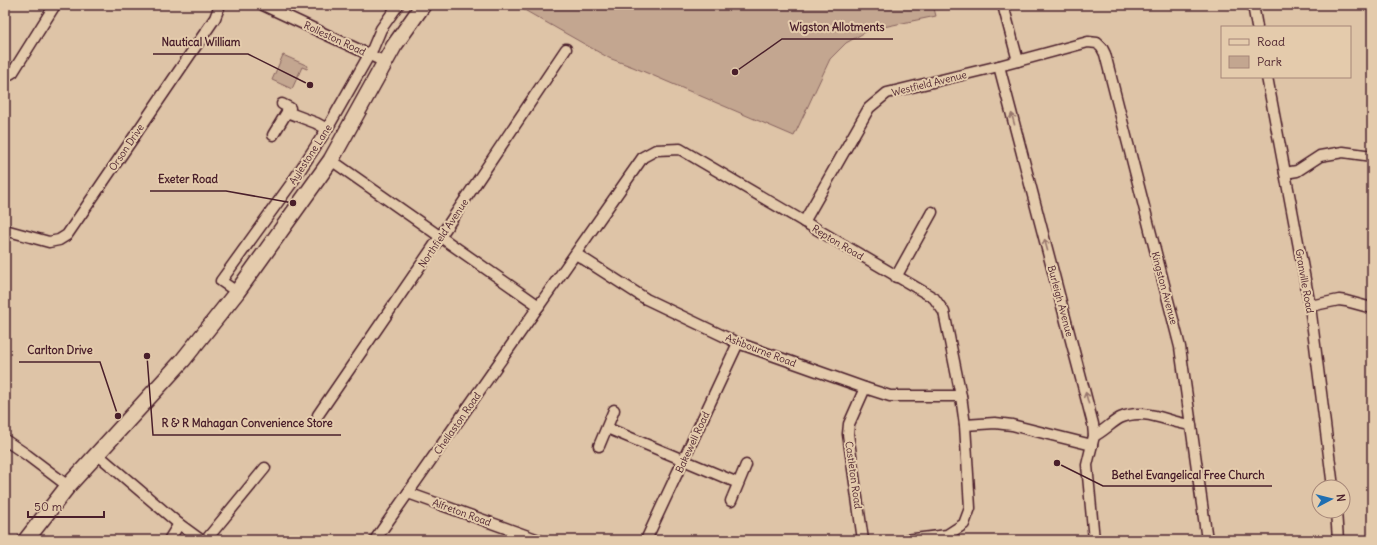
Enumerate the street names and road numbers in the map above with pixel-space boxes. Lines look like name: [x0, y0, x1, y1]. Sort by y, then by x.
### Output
street label: Rolleston Road: [302, 18, 368, 59]
street label: Westfield Avenue: [890, 68, 968, 99]
street label: Orson Drive: [106, 121, 147, 173]
street label: Aylestone Lane: [286, 122, 335, 187]
street label: Northfield Avenue: [416, 196, 471, 270]
street label: Repton Road: [810, 222, 866, 263]
street label: Granville Road: [1292, 248, 1317, 315]
street label: Kingston Avenue: [1149, 250, 1181, 326]
street label: Burleigh Avenue: [1045, 264, 1076, 338]
street label: Ashbourne Road: [724, 331, 798, 370]
street label: Chellaston Road: [431, 390, 484, 457]
street label: Bakewell Road: [673, 409, 712, 475]
street label: Castleton Road: [842, 440, 865, 510]
street label: Alfreton Road: [431, 496, 493, 529]

